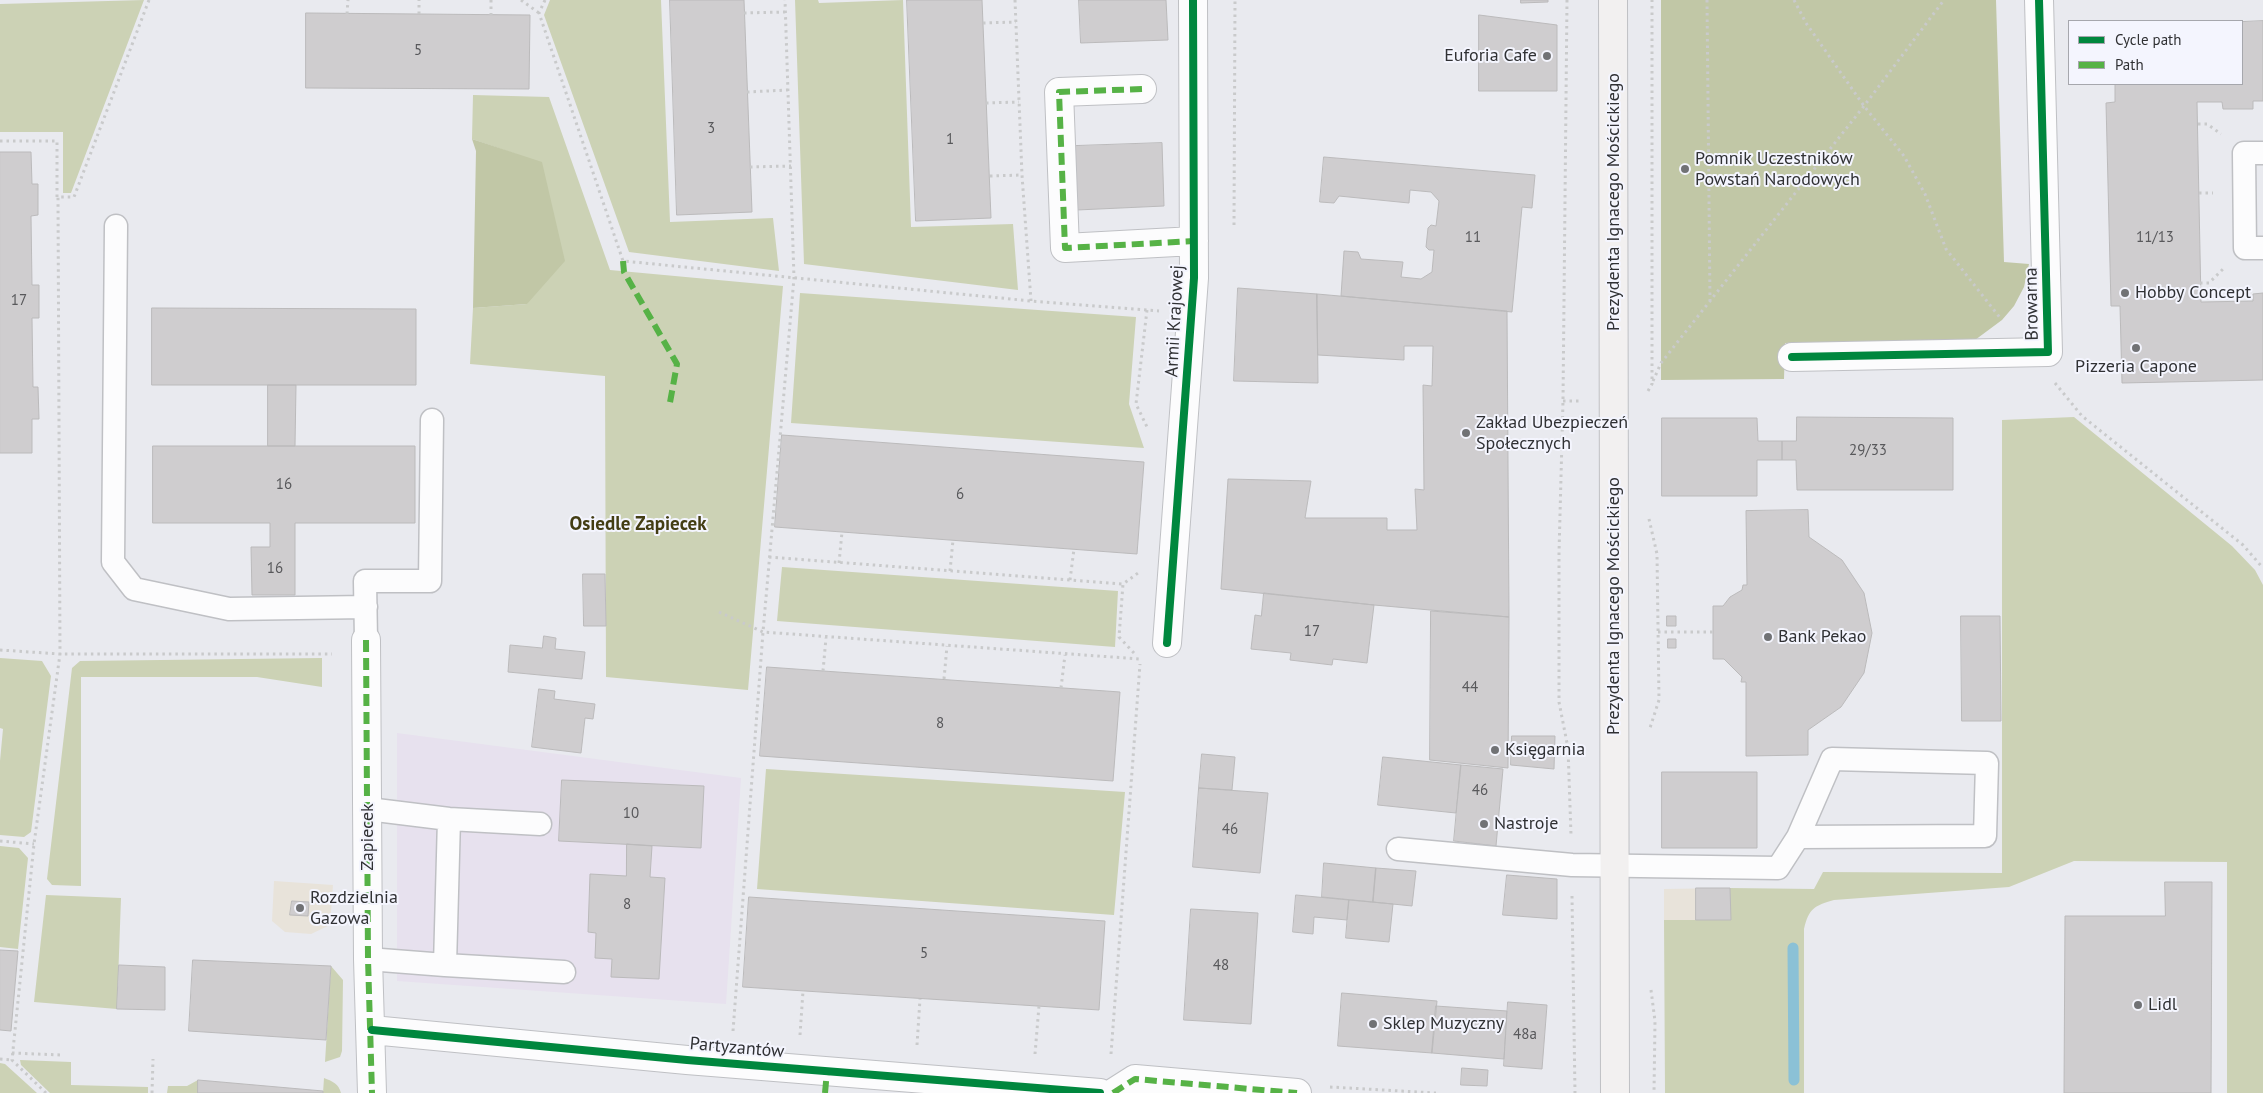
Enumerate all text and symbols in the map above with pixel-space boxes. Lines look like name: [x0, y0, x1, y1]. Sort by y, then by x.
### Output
legend: [2068, 20, 2243, 85]
text: Cycle path: [2115, 30, 2181, 49]
house number: 5: [414, 42, 422, 60]
place label: Euforia Cafe: [1444, 45, 1537, 67]
marker: Euforia Cafe: [1541, 50, 1553, 62]
text: Path: [2115, 55, 2144, 74]
street label: Prezydenta Ignacego Mościckiego: [1603, 73, 1625, 331]
house number: 3: [707, 120, 715, 138]
house number: 1: [946, 131, 954, 149]
place label: Pomnik Uczestników Powstań Narodowych: [1695, 148, 1860, 190]
marker: Pomnik Uczestników Powstań Narodowych: [1679, 163, 1691, 175]
house number: 11: [1465, 229, 1481, 247]
house number: 11/13: [2136, 229, 2174, 247]
street label: Armii Krajowej: [1161, 264, 1189, 378]
street label: Browarna: [2021, 267, 2043, 341]
place label: Hobby Concept: [2135, 282, 2251, 304]
marker: Hobby Concept: [2119, 287, 2131, 299]
house number: 17: [11, 292, 27, 310]
marker: Pizzeria Capone: [2130, 342, 2142, 354]
place label: Pizzeria Capone: [2075, 356, 2197, 378]
place label: Zakład Ubezpieczeń Społecznych: [1476, 412, 1628, 454]
marker: Zakład Ubezpieczeń Społecznych: [1460, 427, 1472, 439]
house number: 29/33: [1849, 442, 1887, 460]
house number: 16: [276, 476, 292, 494]
street label: Prezydenta Ignacego Mościckiego: [1603, 477, 1625, 735]
house number: 6: [956, 486, 964, 504]
district label: Osiedle Zapiecek: [569, 514, 707, 536]
house number: 16: [267, 560, 283, 578]
house number: 17: [1304, 623, 1320, 641]
place label: Bank Pekao: [1778, 626, 1866, 648]
marker: Bank Pekao: [1762, 631, 1774, 643]
house number: 44: [1462, 679, 1478, 697]
house number: 8: [936, 715, 944, 733]
place label: Księgarnia: [1505, 739, 1585, 761]
marker: Księgarnia: [1489, 744, 1501, 756]
house number: 46: [1472, 782, 1488, 800]
street label: Zapiecek: [357, 803, 379, 871]
house number: 10: [623, 805, 639, 823]
place label: Nastroje: [1494, 813, 1558, 835]
marker: Nastroje: [1478, 818, 1490, 830]
house number: 46: [1222, 821, 1238, 839]
place label: Rozdzielnia Gazowa: [310, 887, 398, 930]
house number: 8: [623, 896, 631, 914]
marker: Rozdzielnia Gazowa: [294, 902, 306, 914]
house number: 5: [920, 945, 928, 963]
house number: 48: [1213, 957, 1229, 975]
place label: Lidl: [2148, 994, 2177, 1016]
marker: Lidl: [2132, 999, 2144, 1011]
place label: Sklep Muzyczny: [1383, 1013, 1504, 1035]
marker: Sklep Muzyczny: [1367, 1018, 1379, 1030]
house number: 48a: [1513, 1026, 1537, 1044]
street label: Partyzantów: [689, 1033, 785, 1063]

